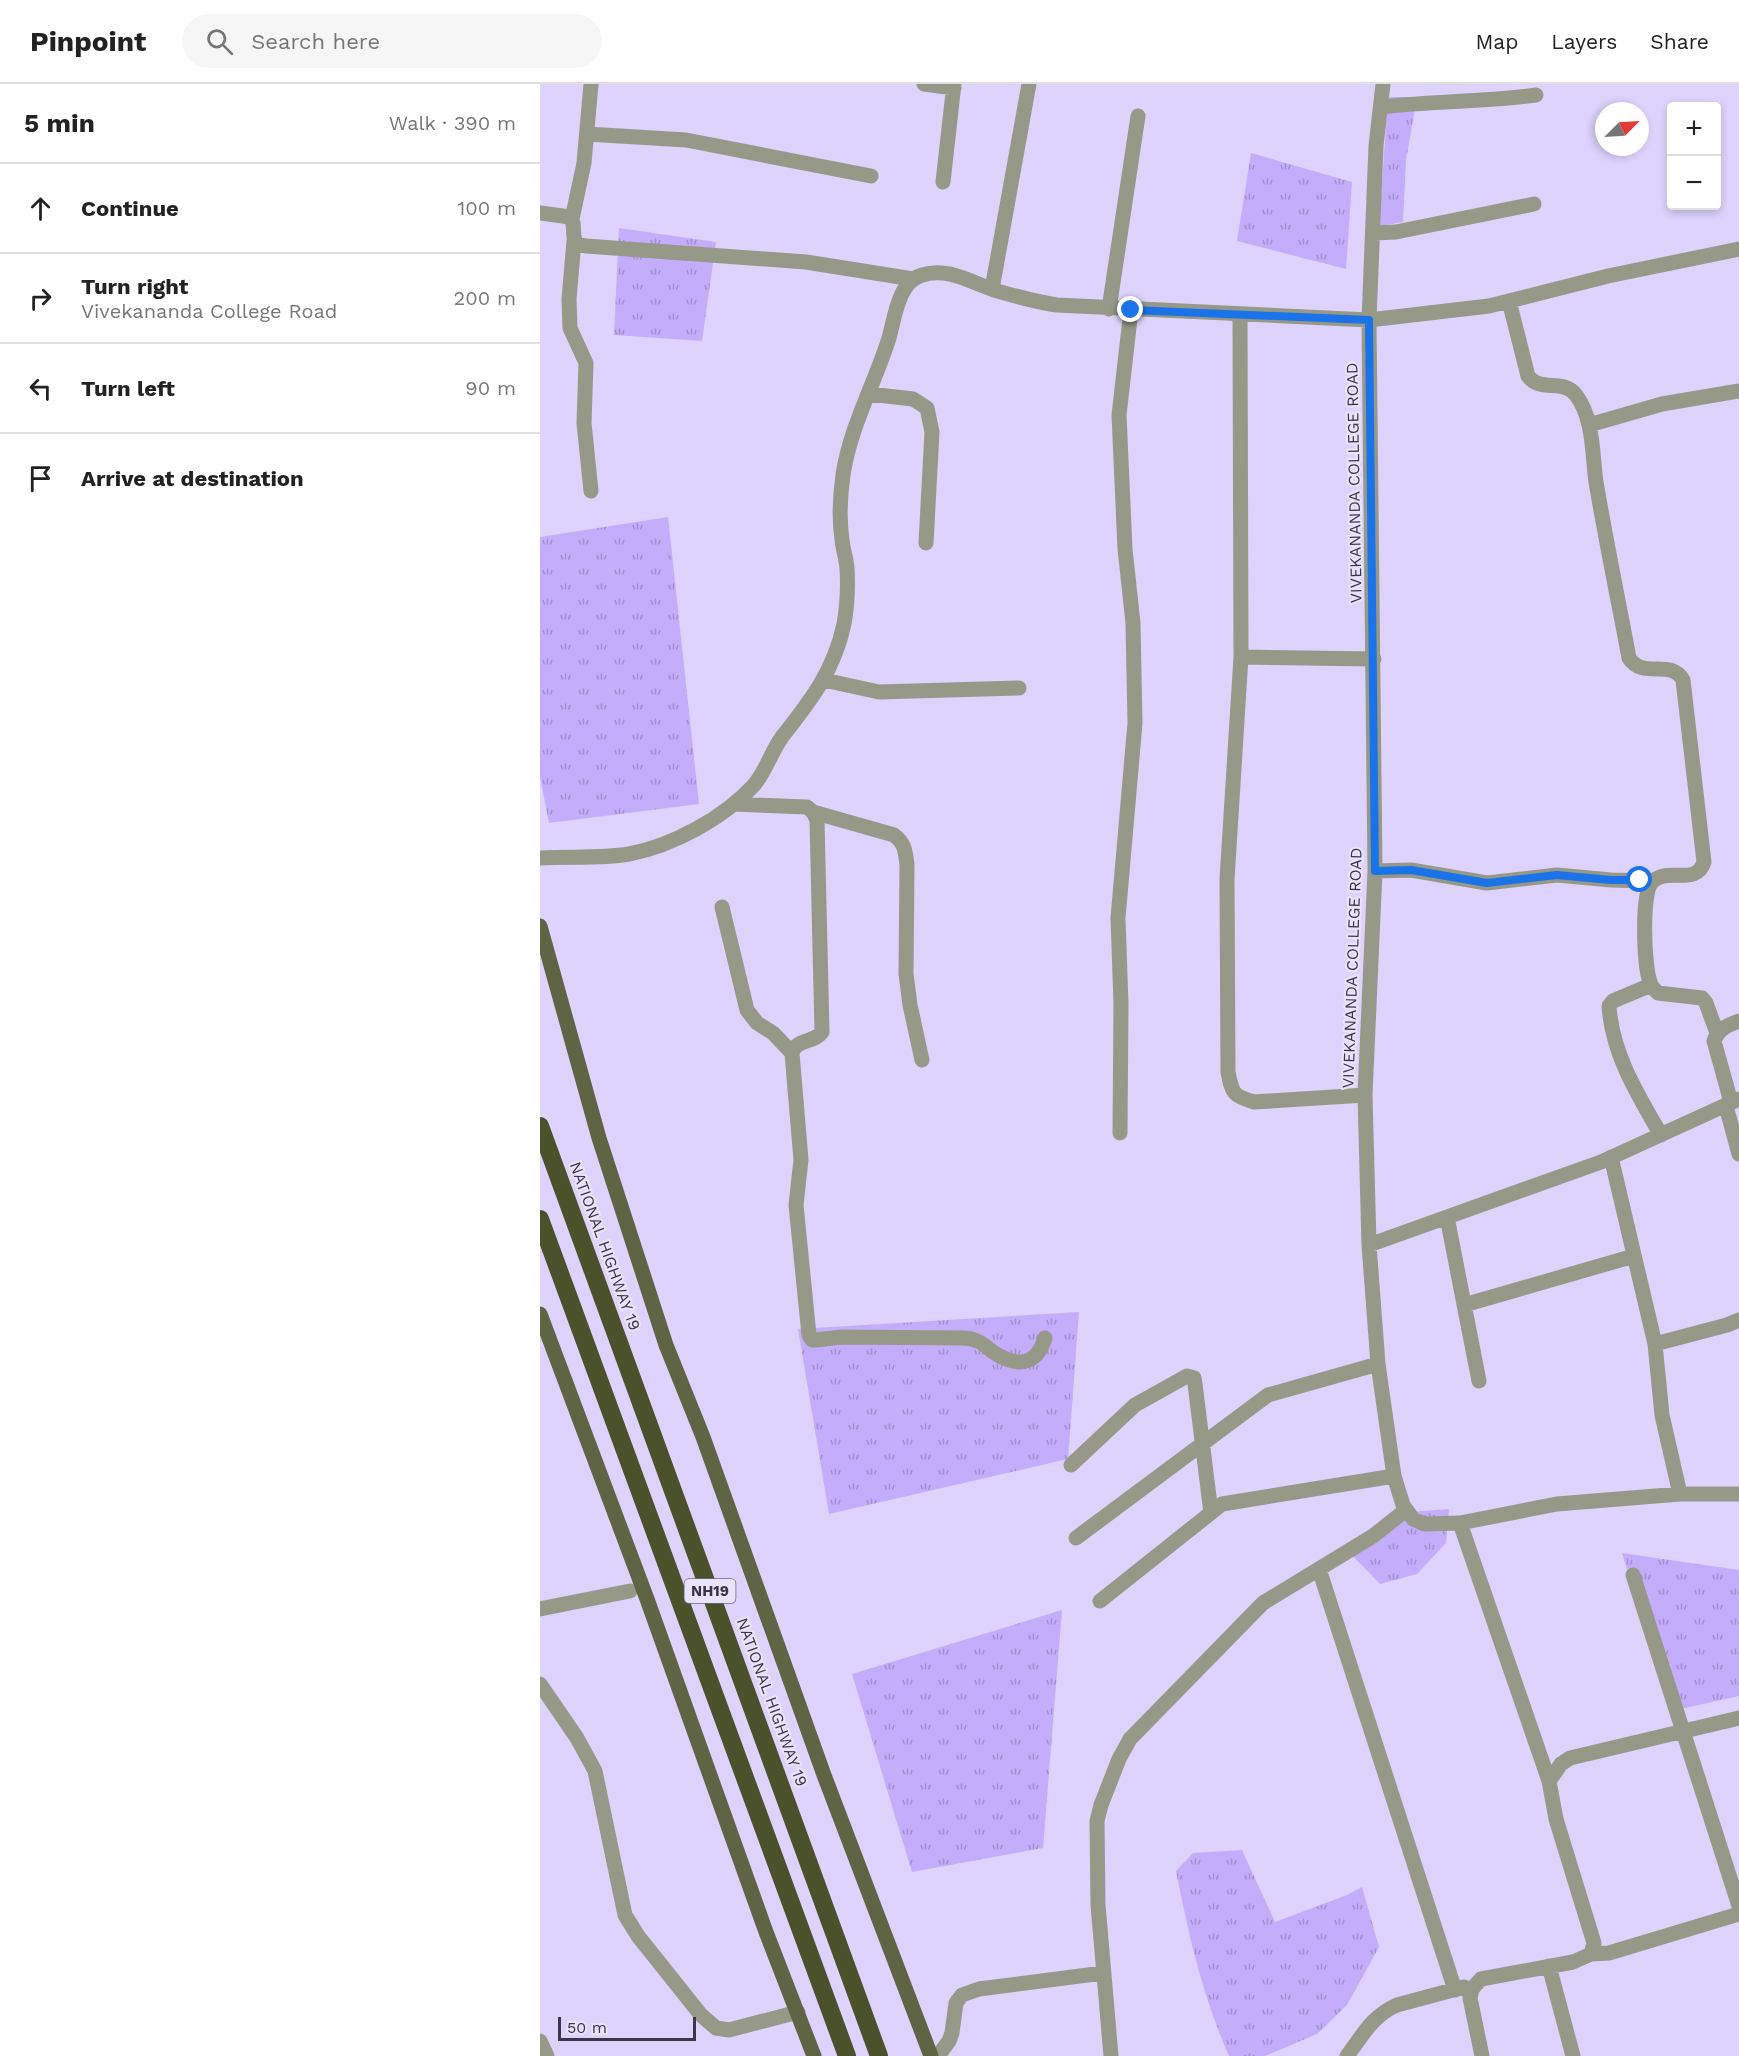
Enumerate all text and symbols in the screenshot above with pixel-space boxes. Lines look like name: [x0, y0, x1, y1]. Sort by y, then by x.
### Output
search box: [182, 14, 602, 68]
text: Pinpoint: [30, 25, 146, 58]
icon: search: [203, 25, 236, 58]
text: Search here: [251, 29, 380, 54]
text: Map: [1475, 29, 1518, 54]
text: Layers: [1551, 29, 1617, 54]
text: Share: [1650, 29, 1709, 54]
north arrow: [1595, 102, 1649, 156]
map controls: [1667, 102, 1721, 210]
button: +: [1667, 102, 1721, 156]
text: 5 min: [24, 108, 95, 138]
text: Walk · 390 m: [389, 111, 516, 135]
button: −: [1667, 156, 1721, 210]
icon: ahead: [24, 192, 57, 225]
text: Continue: [81, 196, 179, 221]
text: 100 m: [457, 196, 516, 220]
text: Turn right: [81, 274, 188, 299]
icon: right: [24, 282, 57, 315]
text: 200 m: [454, 286, 516, 310]
route end: [1117, 296, 1143, 322]
text: Vivekananda College Road: [81, 299, 337, 323]
street label: VIVEKANANDA COLLEGE ROAD: [1342, 362, 1366, 604]
icon: left: [24, 372, 57, 405]
text: Turn left: [81, 376, 175, 401]
text: 90 m: [465, 376, 516, 400]
icon: arrive: [24, 462, 57, 495]
text: Arrive at destination: [81, 466, 304, 491]
street label: VIVEKANANDA COLLEGE ROAD: [1338, 847, 1366, 1089]
route start: [1626, 866, 1652, 892]
street label: NATIONAL HIGHWAY 19: [566, 1159, 644, 1333]
road number: NH19: [684, 1579, 735, 1603]
street label: NATIONAL HIGHWAY 19: [733, 1615, 811, 1789]
scale bar: [558, 2014, 696, 2042]
text: 50 m: [567, 2018, 607, 2037]

